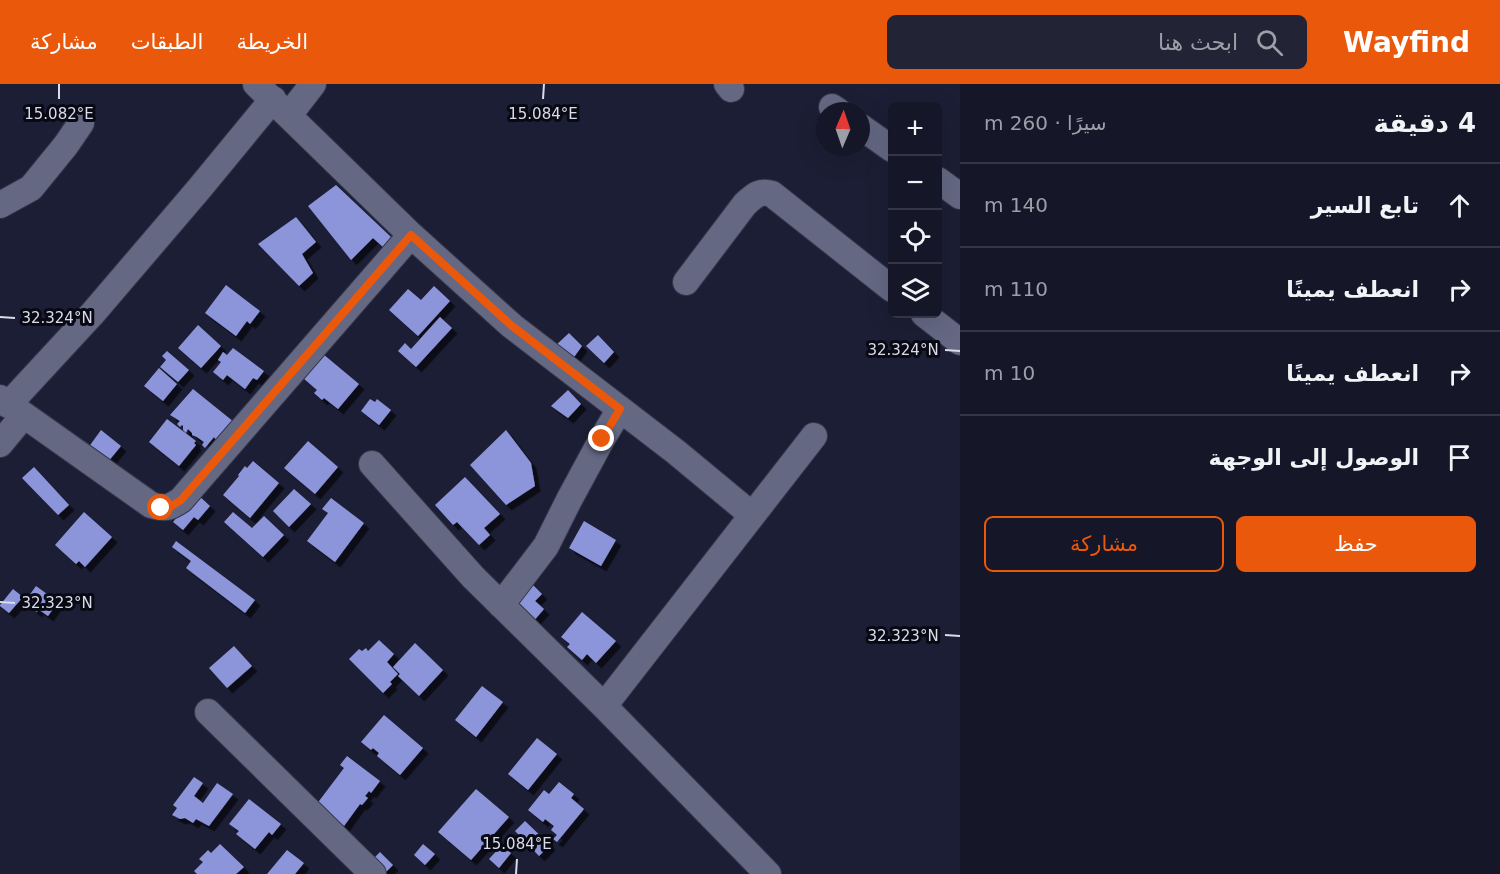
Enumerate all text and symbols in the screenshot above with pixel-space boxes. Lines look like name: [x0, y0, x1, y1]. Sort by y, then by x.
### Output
search box: [887, 15, 1307, 69]
icon: search: [1253, 26, 1286, 59]
text: Wayfind: [1343, 26, 1470, 59]
text: مشاركة: [30, 30, 98, 54]
text: الطبقات: [131, 30, 203, 54]
text: الخريطة: [236, 30, 308, 54]
text: ابحث هنا: [1158, 30, 1238, 55]
north arrow: [816, 102, 870, 156]
map controls: [888, 102, 942, 318]
button: +: [888, 102, 942, 156]
text: 15.082°E: [24, 105, 94, 123]
text: 15.084°E: [508, 105, 578, 123]
text: 4 دقيقة: [1373, 108, 1476, 138]
text: سيرًا · 260 m: [984, 111, 1107, 135]
button: −: [888, 156, 942, 210]
icon: ahead: [1443, 189, 1476, 222]
text: 140 m: [984, 193, 1048, 217]
text: تابع السير: [1311, 193, 1419, 218]
button: locate: [888, 210, 942, 264]
button: layers: [888, 264, 942, 318]
icon: right: [1443, 273, 1476, 306]
text: 110 m: [984, 277, 1048, 301]
text: انعطف يمينًا: [1286, 277, 1419, 302]
text: 32.324°N: [21, 309, 93, 327]
text: 32.324°N: [867, 341, 939, 359]
icon: right: [1443, 357, 1476, 390]
text: 10 m: [984, 361, 1035, 385]
text: انعطف يمينًا: [1286, 361, 1419, 386]
route end: [588, 425, 614, 451]
icon: arrive: [1443, 441, 1476, 474]
text: الوصول إلى الوجهة: [1209, 445, 1419, 470]
route start: [147, 494, 173, 520]
button: مشاركة: [984, 516, 1224, 572]
button: حفظ: [1236, 516, 1476, 572]
text: 32.323°N: [21, 594, 93, 612]
text: 32.323°N: [867, 627, 939, 645]
text: 15.084°E: [482, 835, 552, 853]

